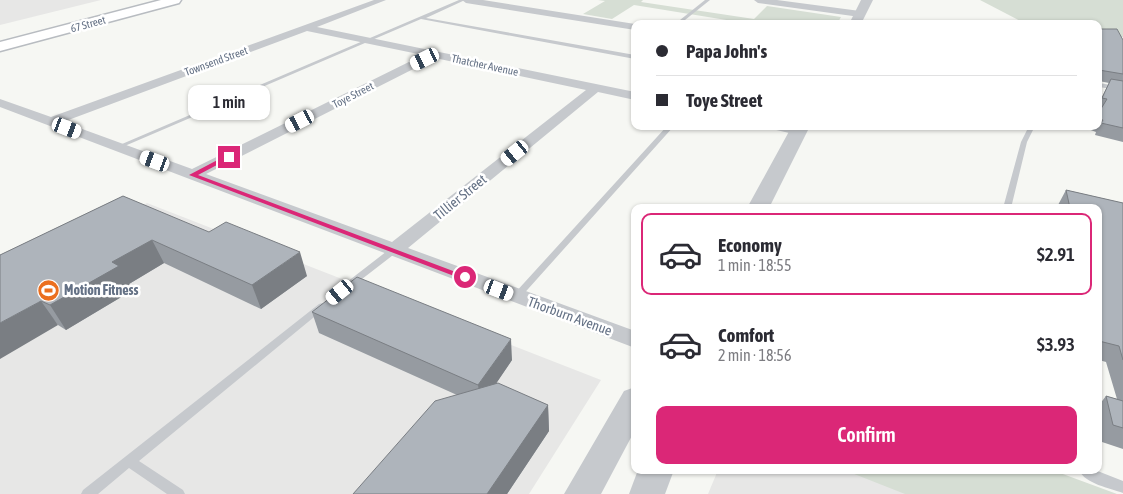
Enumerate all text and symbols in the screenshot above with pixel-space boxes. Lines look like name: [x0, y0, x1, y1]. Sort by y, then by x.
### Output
street label: 67 Street: [69, 14, 107, 34]
text: Papa John's: [686, 40, 767, 62]
street label: Townsend Street: [183, 44, 249, 78]
car: [408, 46, 441, 72]
street label: Thatcher Avenue: [451, 52, 519, 78]
street label: Toye Street: [331, 80, 375, 110]
callout: 1 min: [188, 84, 270, 120]
text: Toye Street: [686, 89, 763, 111]
text: 1 min: [213, 93, 245, 111]
car: [283, 108, 316, 134]
car: [50, 116, 83, 140]
car: [498, 138, 531, 168]
route end: [218, 146, 240, 168]
car: [138, 149, 171, 173]
street label: Tillier Street: [431, 171, 489, 223]
icon: car: [658, 232, 703, 277]
text: Economy: [718, 234, 782, 256]
text: $2.91: [1037, 243, 1075, 265]
text: 1 min · 18:55: [718, 256, 791, 274]
route start: [454, 266, 476, 288]
car: [323, 277, 356, 307]
sports icon: Motion Fitness: [36, 278, 60, 302]
car: [482, 278, 515, 302]
place label: Motion Fitness: [64, 282, 138, 298]
street label: Thorburn Avenue: [526, 293, 614, 339]
icon: car: [658, 322, 703, 367]
text: Comfort: [718, 324, 774, 346]
text: $3.93: [1037, 333, 1075, 355]
text: 2 min · 18:56: [718, 346, 791, 364]
button: Confirm: [656, 406, 1077, 464]

